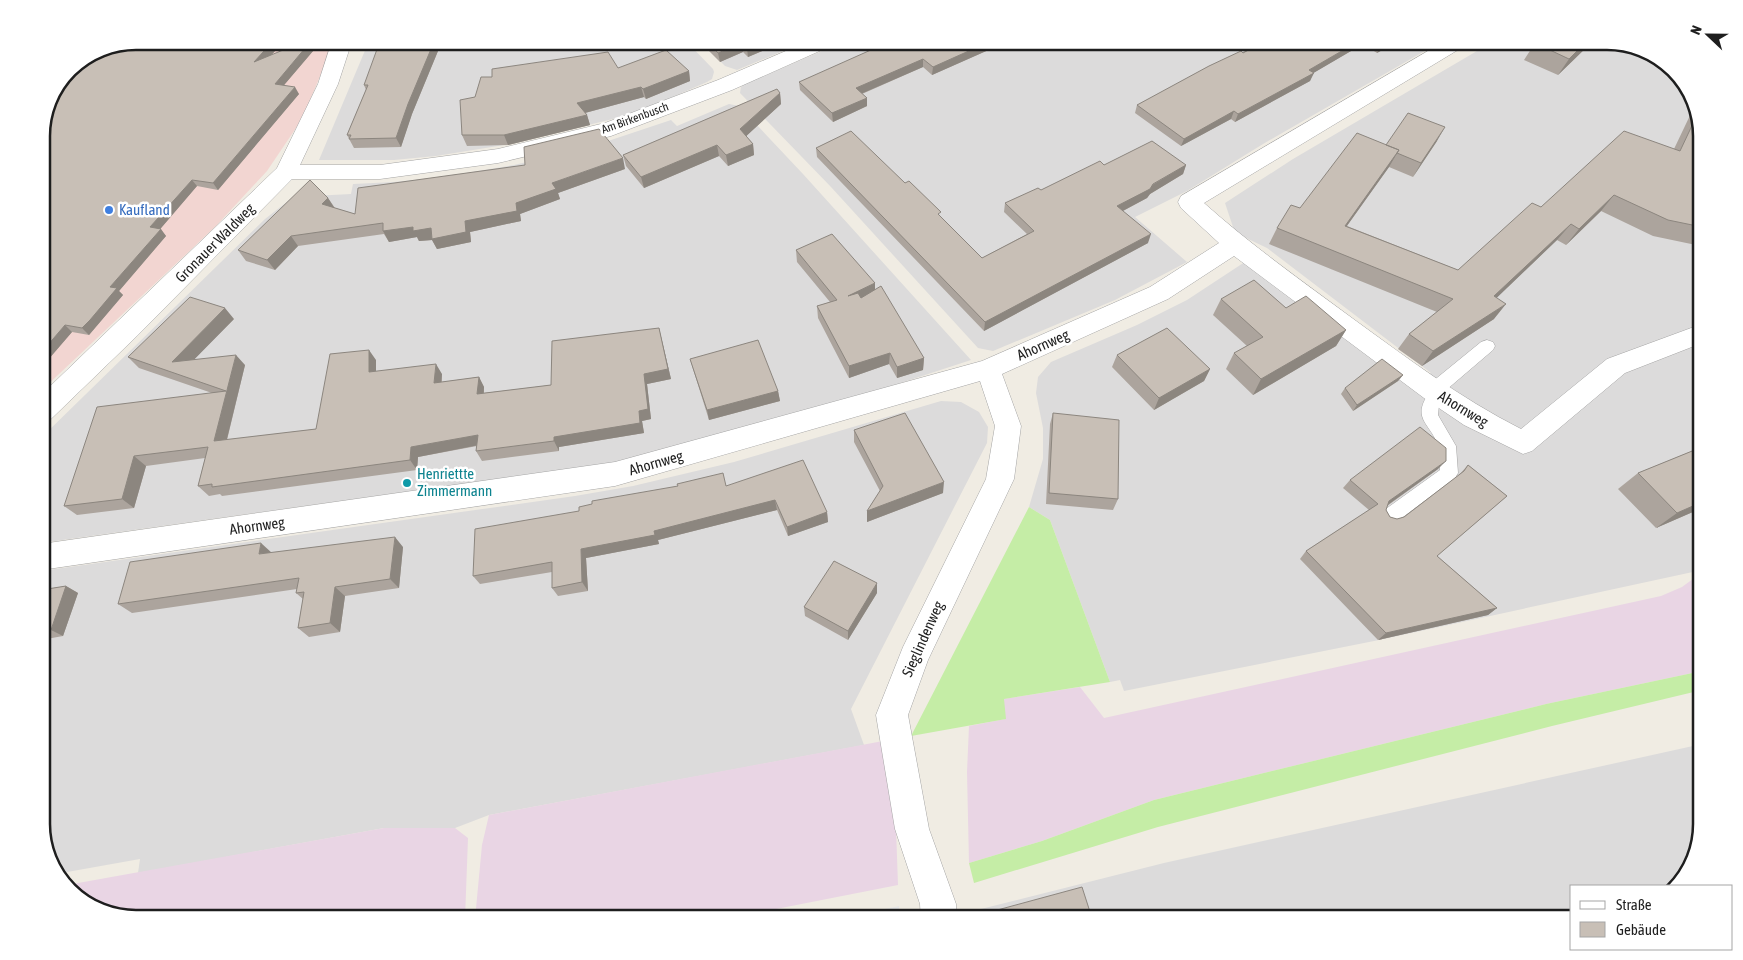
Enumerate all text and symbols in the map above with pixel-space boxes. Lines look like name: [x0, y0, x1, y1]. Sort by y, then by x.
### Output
north arrow: [1683, 10, 1733, 60]
text: N: [1687, 23, 1705, 37]
street label: Am Birkenbusch: [600, 99, 670, 137]
street label: Gronauer Waldweg: [172, 199, 258, 286]
place label: Kaufland: [119, 201, 170, 218]
marker: Kaufland: [103, 204, 115, 216]
street label: Ahornweg: [1014, 325, 1072, 364]
street label: Ahornweg: [1435, 387, 1492, 430]
street label: Ahornweg: [627, 447, 685, 478]
place label: Henriettte Zimmermann: [417, 465, 492, 499]
marker: Henriettte Zimmermann: [401, 477, 413, 489]
street label: Ahornweg: [228, 513, 286, 538]
street label: Sieglindenweg: [898, 598, 947, 679]
legend: [1570, 885, 1733, 950]
text: Straße: [1616, 896, 1652, 913]
text: Gebäude: [1616, 921, 1666, 938]

